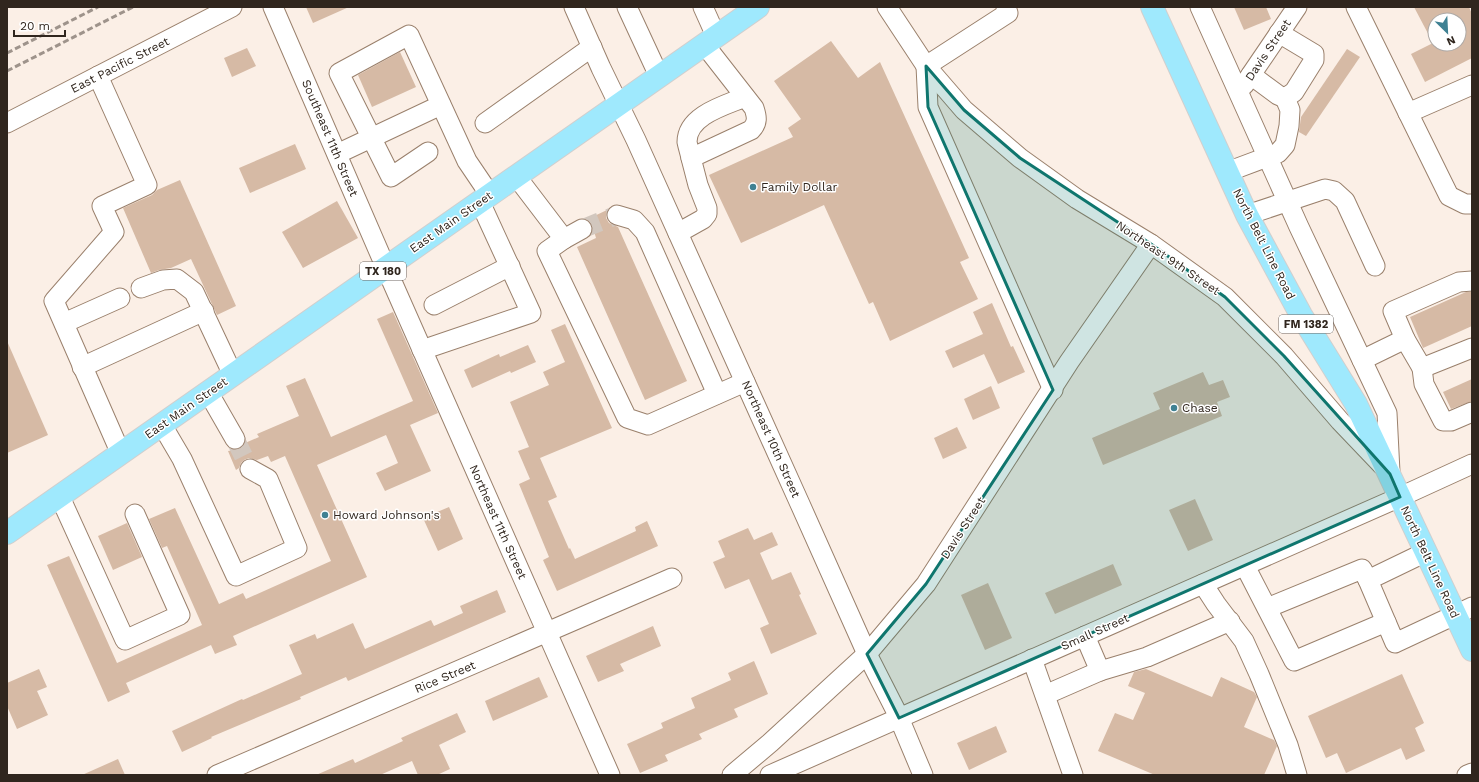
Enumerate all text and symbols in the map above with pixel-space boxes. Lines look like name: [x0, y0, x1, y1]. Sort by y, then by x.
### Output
scale bar: [14, 12, 65, 38]
north arrow: [1427, 12, 1467, 52]
street label: Davis Street: [1242, 17, 1294, 83]
text: 20 m: [20, 19, 50, 33]
text: N: [1444, 33, 1457, 48]
street label: East Pacific Street: [68, 34, 172, 96]
street label: Southeast 11th Street: [299, 77, 361, 199]
place label: Family Dollar: [761, 180, 837, 194]
marker: Family Dollar: [748, 182, 758, 192]
street label: North Belt Line Road: [1230, 186, 1298, 302]
street label: East Main Street: [407, 188, 495, 256]
street label: Northeast 9th Street: [1113, 218, 1223, 298]
road number: TX 180: [360, 262, 406, 280]
road number: FM 1382: [1279, 315, 1333, 333]
street label: East Main Street: [142, 374, 230, 442]
street label: Northeast 10th Street: [739, 378, 803, 500]
place label: Chase: [1182, 401, 1218, 415]
marker: Chase: [1169, 403, 1179, 413]
street label: Northeast 11th Street: [466, 463, 530, 581]
street label: Davis Street: [938, 494, 988, 562]
street label: North Belt Line Road: [1398, 504, 1462, 620]
place label: Howard Johnson's: [333, 508, 440, 522]
marker: Howard Johnson's: [320, 510, 330, 520]
street label: Small Street: [1059, 611, 1131, 653]
street label: Rice Street: [412, 658, 478, 696]

